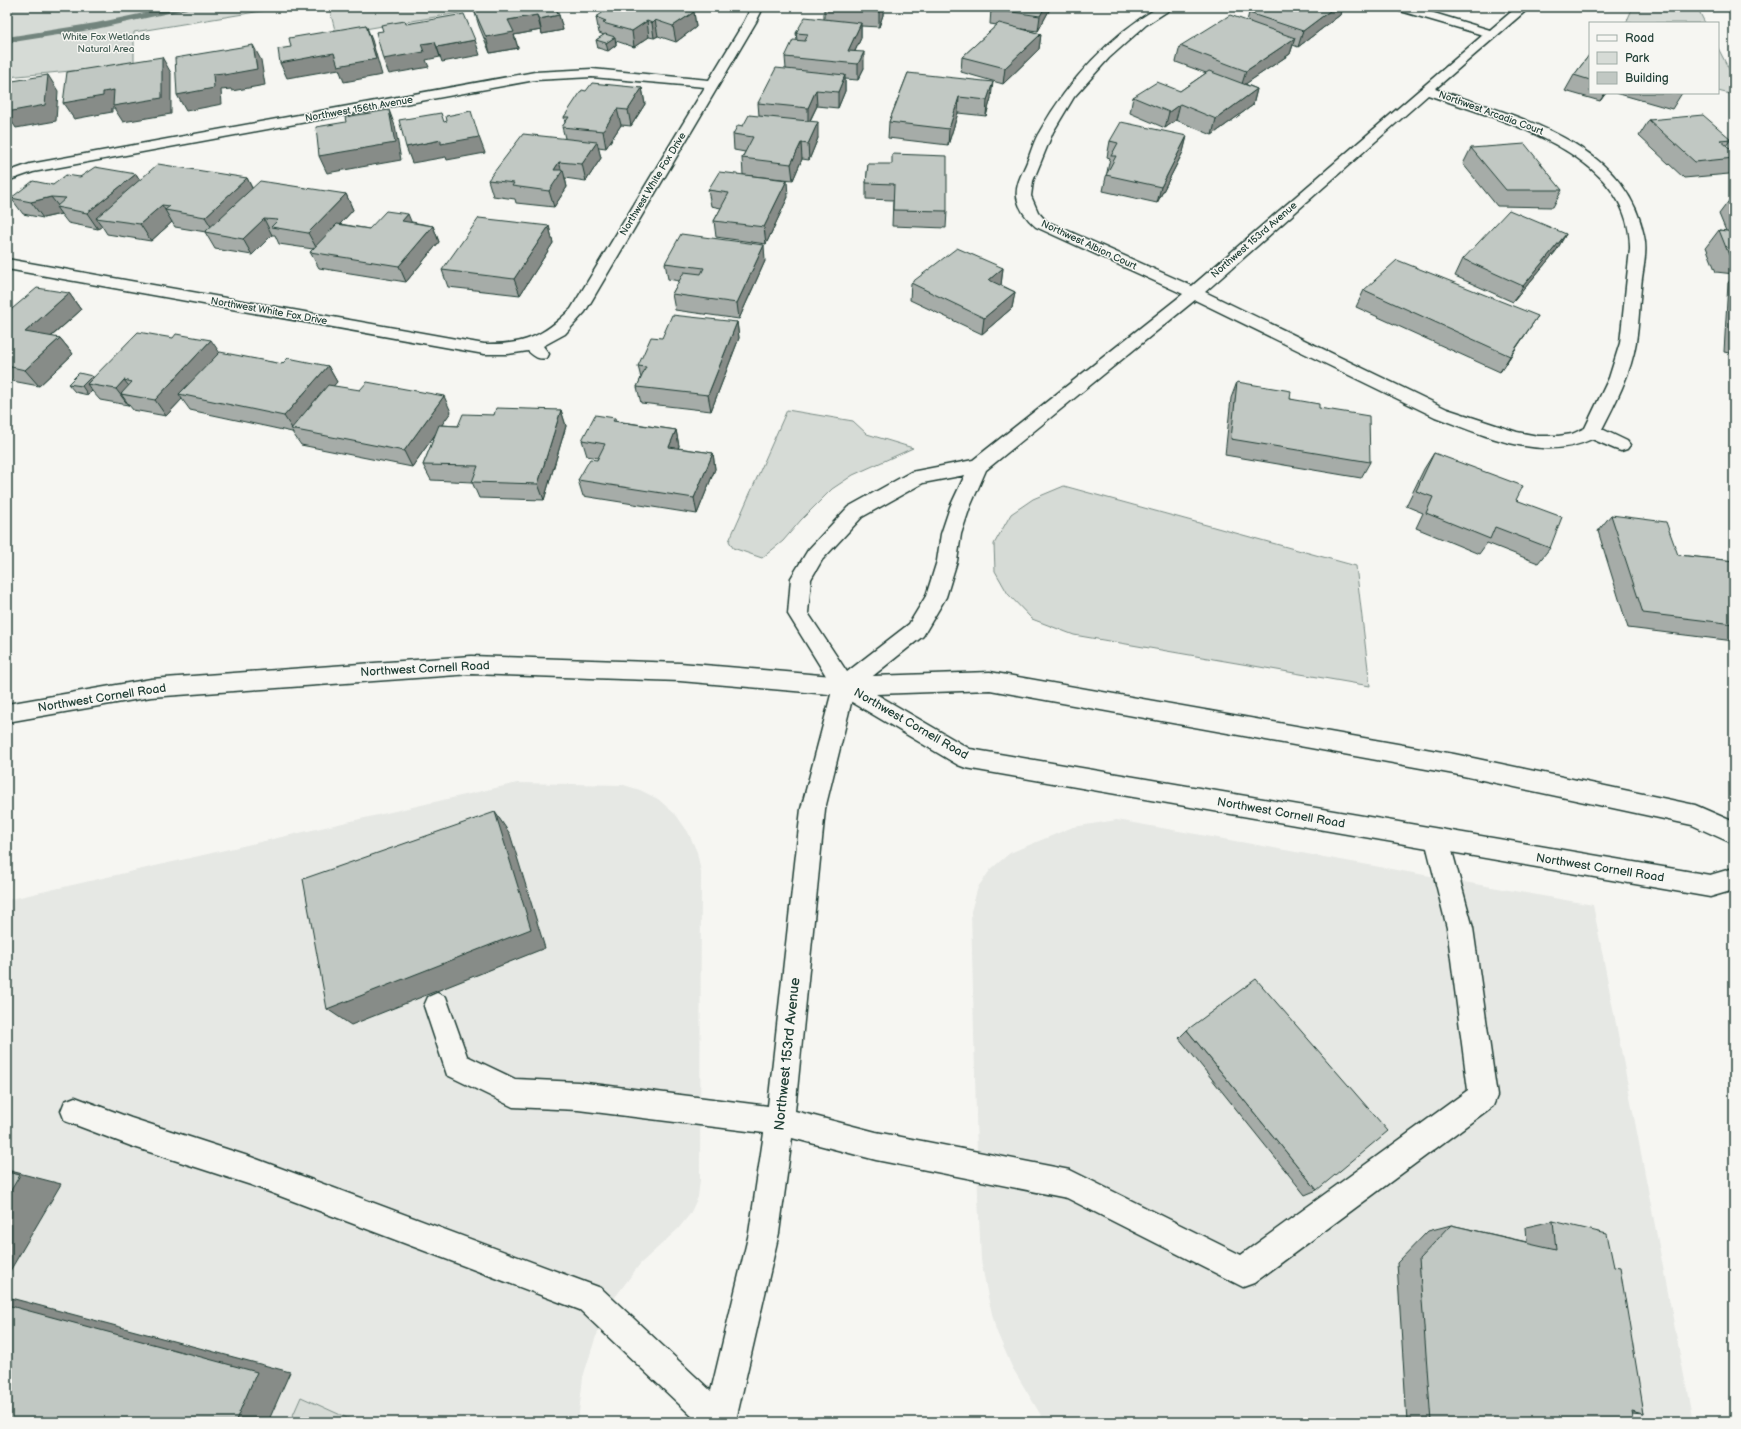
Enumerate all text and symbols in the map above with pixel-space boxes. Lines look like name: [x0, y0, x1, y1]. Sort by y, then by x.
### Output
legend: [1589, 22, 1719, 94]
park label: White Fox Wetlands Natural Area: [62, 31, 150, 55]
text: Road: [1625, 31, 1654, 46]
text: Park: [1625, 51, 1649, 66]
text: Building: [1625, 71, 1669, 86]
street label: Northwest Arcadia Court: [1437, 88, 1545, 138]
street label: Northwest 156th Avenue: [304, 94, 414, 124]
street label: Northwest White Fox Drive: [617, 130, 689, 238]
street label: Northwest 153rd Avenue: [1209, 199, 1299, 281]
street label: Northwest Albion Court: [1039, 218, 1139, 272]
street label: Northwest White Fox Drive: [210, 295, 328, 327]
street label: Northwest Cornell Road: [360, 658, 490, 680]
street label: Northwest Cornell Road: [37, 680, 167, 716]
street label: Northwest Cornell Road: [851, 685, 971, 763]
street label: Northwest Cornell Road: [1216, 794, 1346, 832]
street label: Northwest Cornell Road: [1535, 850, 1665, 886]
street label: Northwest 153rd Avenue: [771, 977, 803, 1131]

